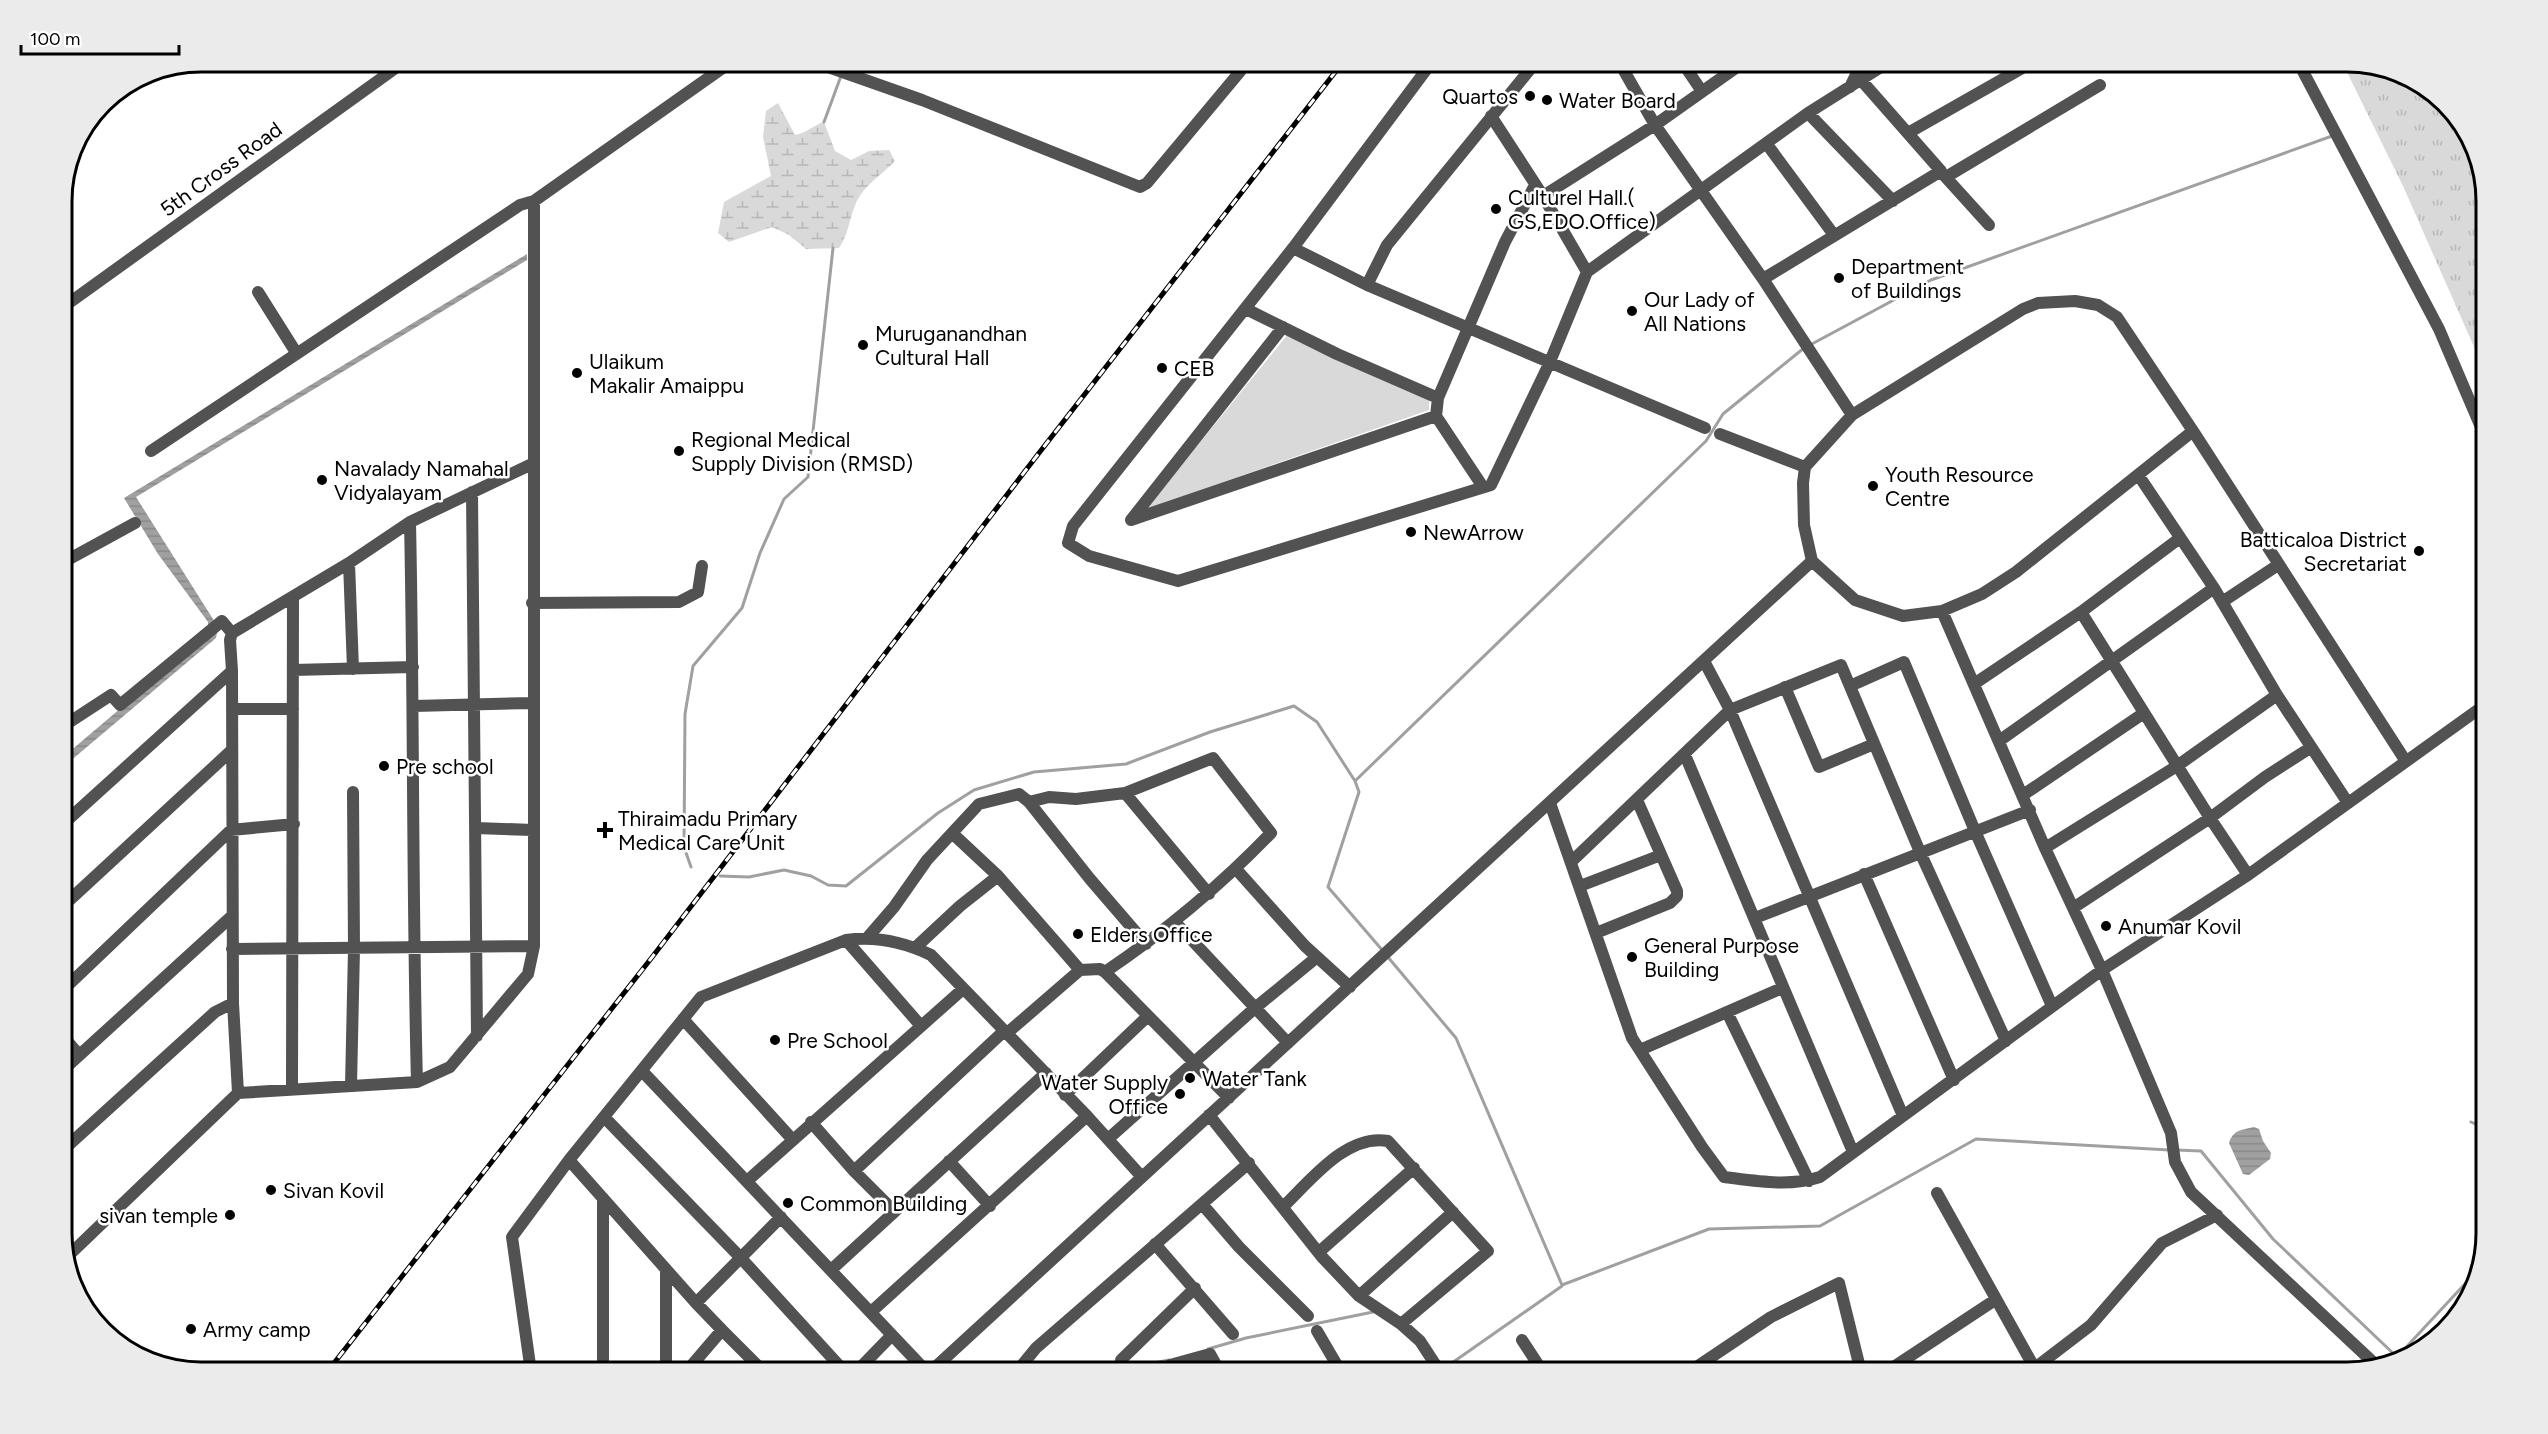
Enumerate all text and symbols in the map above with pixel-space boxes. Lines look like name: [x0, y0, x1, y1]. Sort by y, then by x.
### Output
scale bar: [21, 18, 178, 56]
text: 100 m: [30, 28, 80, 50]
place label: Quartos: [1442, 84, 1518, 109]
place label: Water Board: [1559, 88, 1676, 113]
marker: Quartos: [1523, 89, 1537, 103]
marker: Water Board: [1540, 93, 1554, 107]
street label: 5th Cross Road: [155, 116, 287, 222]
place label: Culturel Hall.( GS,EDO.Office): [1508, 185, 1656, 234]
marker: Culturel Hall.( GS,EDO.Office): [1489, 202, 1503, 216]
place label: Department of Buildings: [1851, 254, 1964, 303]
marker: Department of Buildings: [1832, 271, 1846, 285]
place label: Our Lady of All Nations: [1644, 287, 1755, 336]
marker: Our Lady of All Nations: [1625, 304, 1639, 318]
place label: Muruganandhan Cultural Hall: [875, 321, 1027, 370]
marker: Muruganandhan Cultural Hall: [856, 338, 870, 352]
place label: Ulaikum Makalir Amaippu: [589, 349, 744, 398]
place label: CEB: [1174, 356, 1214, 381]
marker: CEB: [1155, 361, 1169, 375]
marker: Ulaikum Makalir Amaippu: [570, 366, 584, 380]
place label: Regional Medical Supply Division (RMSD): [691, 427, 913, 476]
marker: Regional Medical Supply Division (RMSD): [672, 444, 686, 458]
place label: Navalady Namahal Vidyalayam: [334, 456, 509, 505]
place label: Youth Resource Centre: [1885, 462, 2033, 511]
marker: Navalady Namahal Vidyalayam: [315, 473, 329, 487]
marker: Youth Resource Centre: [1866, 479, 1880, 493]
place label: NewArrow: [1423, 520, 1524, 545]
marker: NewArrow: [1404, 525, 1418, 539]
place label: Batticaloa District Secretariat: [2240, 527, 2407, 576]
marker: Batticaloa District Secretariat: [2412, 544, 2426, 558]
place label: Pre school: [396, 754, 494, 779]
marker: Pre school: [377, 759, 391, 773]
place label: Thiraimadu Primary Medical Care Unit: [618, 806, 797, 855]
marker: Thiraimadu Primary Medical Care Unit: [596, 821, 614, 839]
place label: Anumar Kovil: [2118, 914, 2241, 939]
marker: Anumar Kovil: [2099, 919, 2113, 933]
place label: Elders Office: [1090, 922, 1212, 947]
marker: Elders Office: [1071, 927, 1085, 941]
place label: General Purpose Building: [1644, 933, 1799, 982]
marker: General Purpose Building: [1625, 950, 1639, 964]
place label: Pre School: [787, 1028, 888, 1053]
marker: Pre School: [768, 1033, 782, 1047]
place label: Water Tank: [1202, 1066, 1307, 1091]
place label: Water Supply Office: [1041, 1070, 1168, 1119]
marker: Water Tank: [1183, 1071, 1197, 1085]
marker: Water Supply Office: [1173, 1087, 1187, 1101]
place label: Sivan Kovil: [283, 1178, 384, 1203]
marker: Sivan Kovil: [264, 1183, 278, 1197]
place label: Common Building: [800, 1191, 967, 1216]
marker: Common Building: [781, 1196, 795, 1210]
place label: sivan temple: [99, 1203, 218, 1228]
marker: sivan temple: [223, 1208, 237, 1222]
place label: Army camp: [203, 1317, 311, 1342]
marker: Army camp: [184, 1322, 198, 1336]

